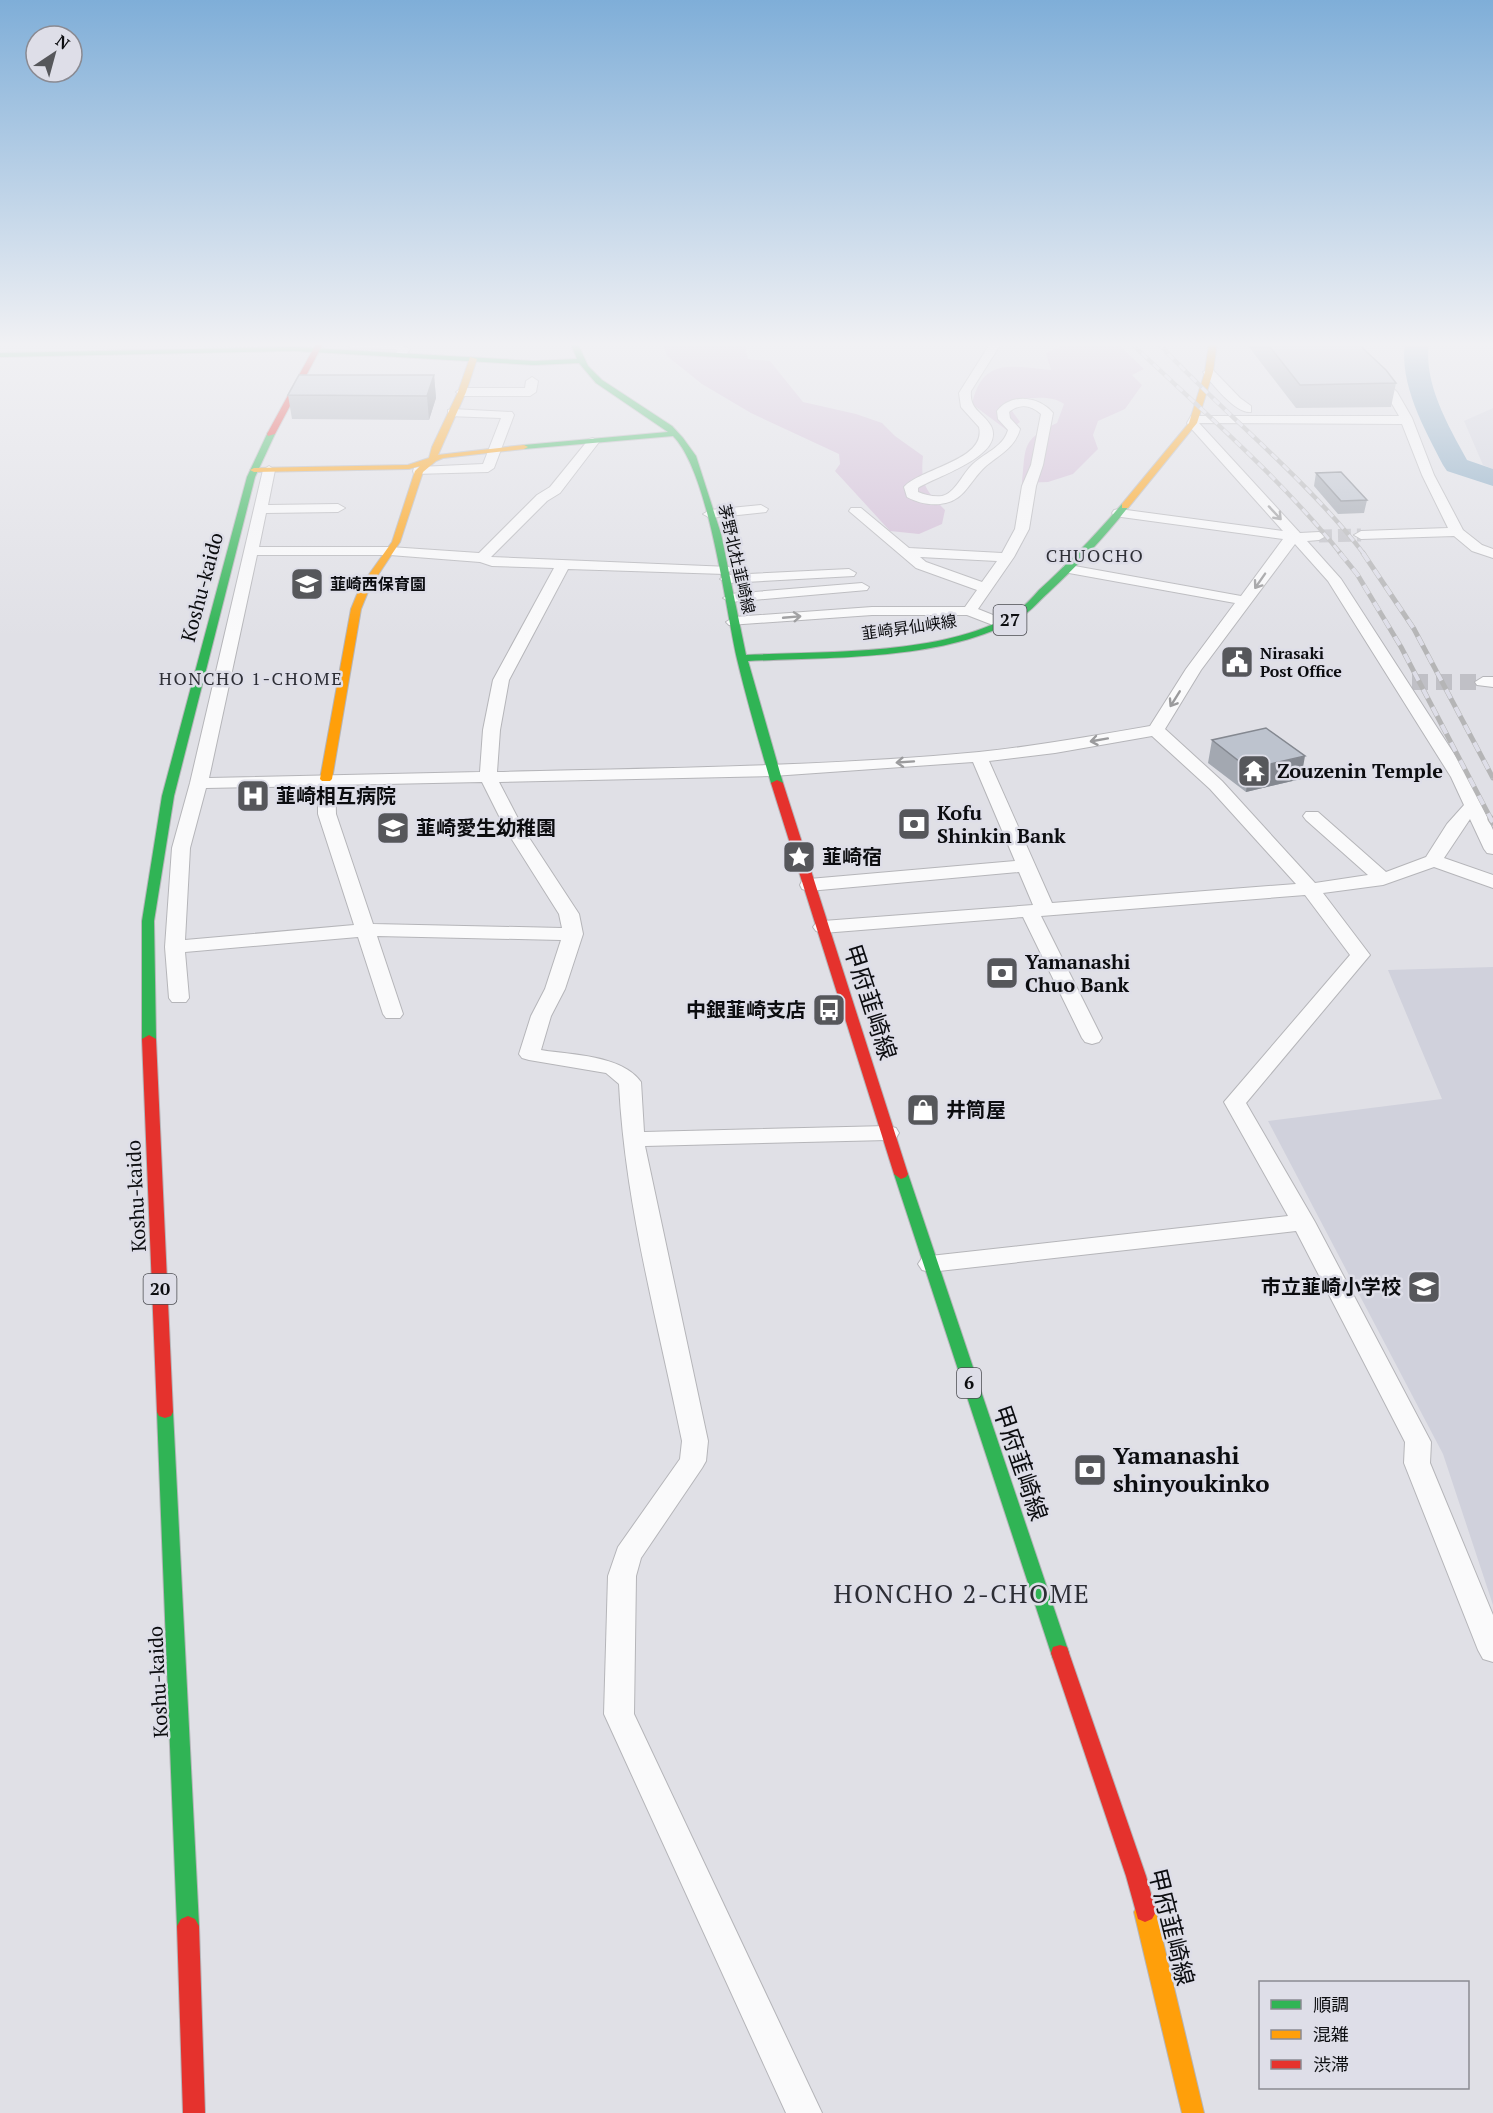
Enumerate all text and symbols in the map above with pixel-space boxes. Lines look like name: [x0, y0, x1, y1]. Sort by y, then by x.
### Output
north arrow: [24, 24, 84, 84]
text: N: [51, 29, 74, 54]
street label: 茅野北杜韮崎線: [714, 502, 760, 616]
one-way arrow: [1268, 505, 1282, 520]
street label: Koshu-kaido: [174, 529, 229, 644]
district label: CHUOCHO: [1046, 543, 1144, 567]
school or university icon: 韮崎西保育園: [289, 566, 325, 602]
one-way arrow: [1254, 572, 1266, 588]
place label: 韮崎西保育園: [330, 573, 426, 595]
road number: 27: [994, 605, 1026, 635]
street label: 韮崎昇仙峡線: [860, 609, 958, 645]
one-way arrow: [782, 611, 802, 622]
place label: Nirasaki Post Office: [1260, 642, 1342, 682]
public building icon: Nirasaki Post Office: [1219, 644, 1255, 680]
district label: HONCHO 1-CHOME: [159, 666, 343, 690]
one-way arrow: [1169, 690, 1181, 707]
one-way arrow: [1089, 735, 1109, 746]
temple icon: Zouzenin Temple: [1236, 753, 1272, 789]
one-way arrow: [896, 757, 916, 768]
place label: Zouzenin Temple: [1277, 757, 1443, 784]
hospital icon: 韮崎相互病院: [235, 778, 271, 814]
place label: 韮崎相互病院: [276, 782, 396, 809]
place label: Kofu Shinkin Bank: [937, 799, 1066, 849]
bank icon: Kofu Shinkin Bank: [896, 806, 932, 842]
school or university icon: 韮崎愛生幼稚園: [375, 810, 411, 846]
place label: 韮崎愛生幼稚園: [416, 814, 556, 841]
place icon: 韮崎宿: [781, 839, 817, 875]
place label: 韮崎宿: [822, 843, 882, 870]
street label: 甲府韮崎線: [837, 940, 905, 1064]
place label: Yamanashi Chuo Bank: [1025, 948, 1131, 998]
bank icon: Yamanashi Chuo Bank: [984, 955, 1020, 991]
bus stop icon: 中銀韮崎支店: [811, 992, 847, 1028]
place label: 中銀韮崎支店: [686, 996, 806, 1023]
shop icon: 井筒屋: [905, 1092, 941, 1128]
place label: 井筒屋: [946, 1096, 1006, 1123]
street label: Koshu-kaido: [119, 1139, 152, 1253]
school or university icon: 市立韮崎小学校: [1406, 1269, 1442, 1305]
place label: 市立韮崎小学校: [1261, 1273, 1401, 1300]
road number: 20: [144, 1274, 176, 1304]
road number: 6: [957, 1368, 981, 1398]
street label: 甲府韮崎線: [986, 1401, 1056, 1525]
place label: Yamanashi shinyoukinko: [1113, 1439, 1269, 1499]
bank icon: Yamanashi shinyoukinko: [1072, 1452, 1108, 1488]
district label: HONCHO 2-CHOME: [834, 1576, 1090, 1610]
street label: Koshu-kaido: [141, 1625, 174, 1739]
street label: 甲府韮崎線: [1142, 1865, 1202, 1989]
legend: [1259, 1981, 1469, 2089]
text: 順調: [1313, 1992, 1349, 2016]
text: 混雑: [1313, 2022, 1349, 2046]
text: 渋滞: [1313, 2052, 1349, 2076]

